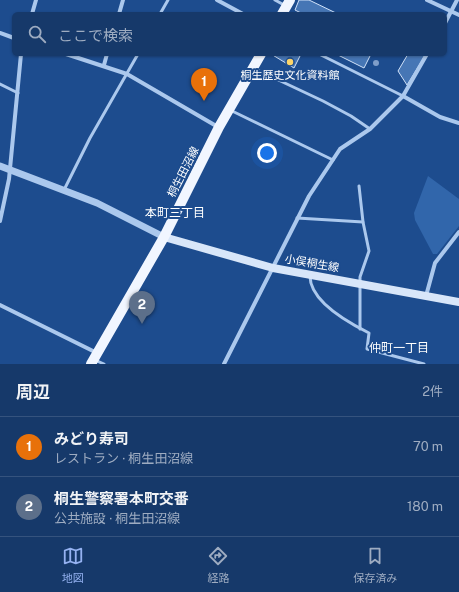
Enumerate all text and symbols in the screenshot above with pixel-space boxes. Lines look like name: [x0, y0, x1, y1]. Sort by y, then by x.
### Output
search box: [12, 12, 447, 56]
icon: search: [26, 23, 48, 45]
text: ここで検索: [58, 27, 133, 44]
marker: 桐生歴史文化資料館: [285, 57, 295, 67]
pin: 1: [191, 68, 217, 101]
place label: 桐生歴史文化資料館: [241, 69, 340, 81]
your location: [257, 143, 277, 163]
street label: 桐生田沼線: [165, 145, 201, 199]
district label: 本町三丁目: [145, 206, 205, 220]
street label: 小俣桐生線: [284, 252, 340, 274]
pin: 2: [129, 291, 155, 324]
district label: 仲町一丁目: [369, 341, 429, 355]
text: 周辺: [16, 382, 50, 402]
text: 2件: [422, 384, 443, 399]
text: みどり寿司: [54, 430, 129, 447]
text: 1: [26, 439, 32, 454]
text: 70 m: [413, 439, 443, 454]
text: レストラン · 桐生田沼線: [54, 451, 193, 466]
text: 桐生警察署本町交番: [54, 490, 189, 507]
text: 2: [25, 499, 33, 514]
text: 180 m: [407, 499, 443, 514]
text: 公共施設 · 桐生田沼線: [54, 511, 180, 526]
tab: 地図: [62, 545, 84, 585]
tab: 経路: [207, 545, 229, 585]
tab: 保存済み: [353, 545, 397, 585]

